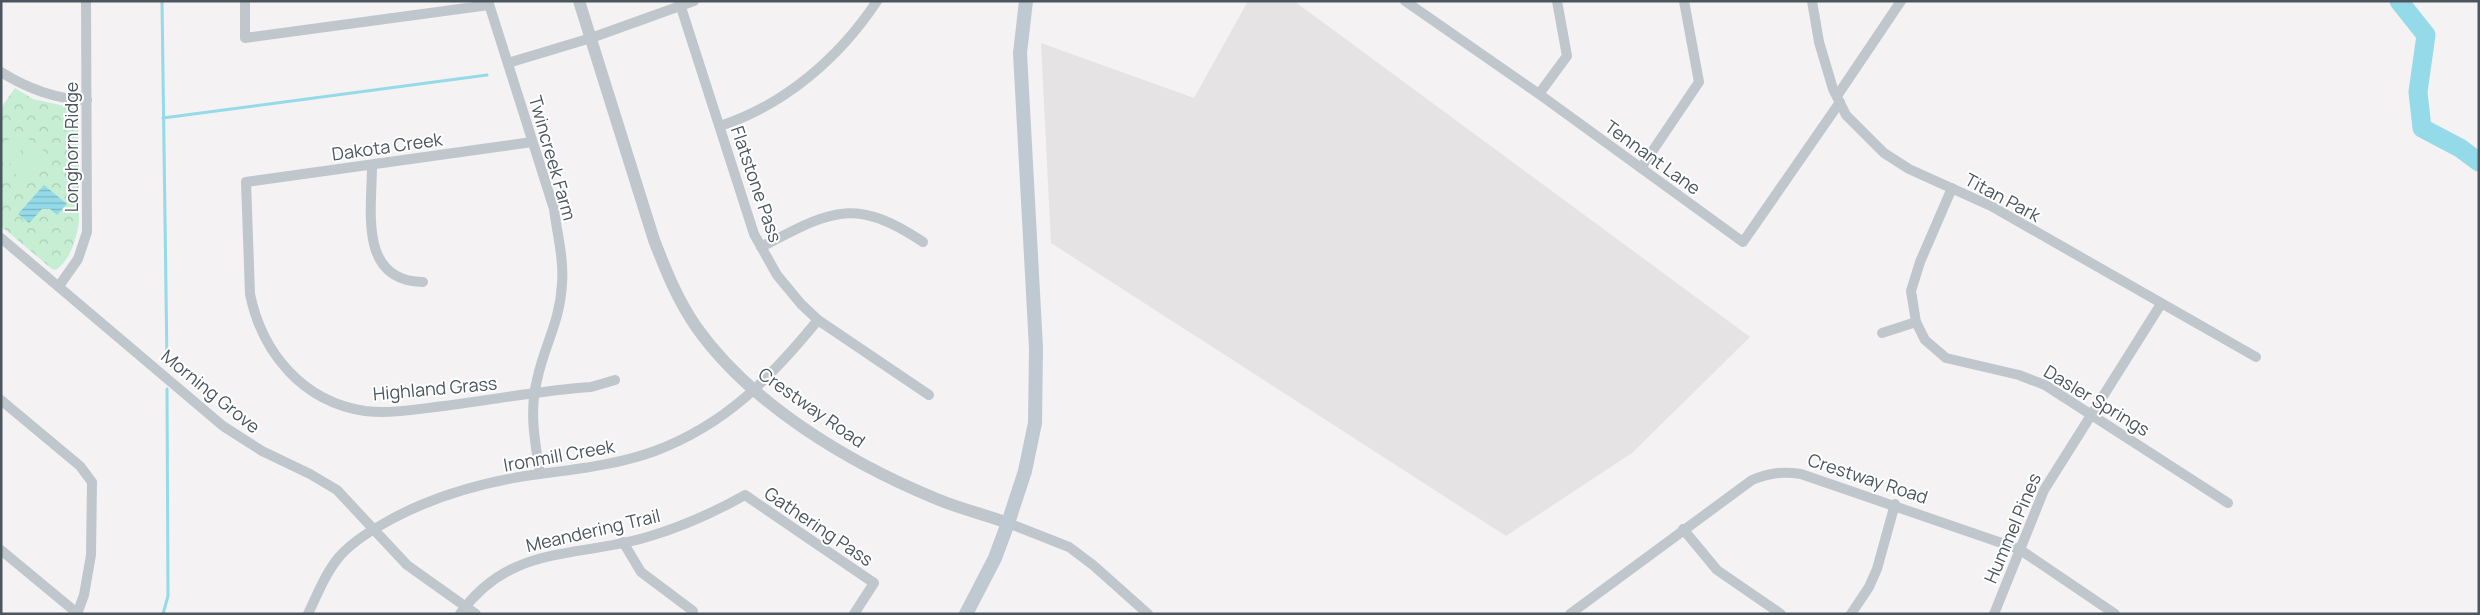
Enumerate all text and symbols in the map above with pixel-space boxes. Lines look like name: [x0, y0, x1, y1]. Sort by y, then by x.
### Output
street label: Longhorn Ridge: [59, 82, 83, 212]
street label: Twincreek Farm: [524, 93, 582, 223]
street label: Tennant Lane: [1600, 114, 1706, 200]
street label: Flatstone Pass: [726, 123, 788, 245]
street label: Dakota Creek: [330, 126, 445, 166]
street label: Titan Park: [1961, 167, 2046, 227]
street label: Morning Grove: [157, 344, 265, 438]
street label: Dasler Springs: [2040, 359, 2154, 441]
street label: Crestway Road: [754, 361, 870, 453]
street label: Highland Grass: [372, 371, 498, 405]
street label: Ironmill Creek: [502, 433, 618, 477]
street label: Crestway Road: [1805, 447, 1931, 509]
street label: Hummel Pines: [1978, 469, 2046, 587]
street label: Gathering Pass: [760, 481, 878, 571]
street label: Meandering Trail: [523, 503, 663, 557]

